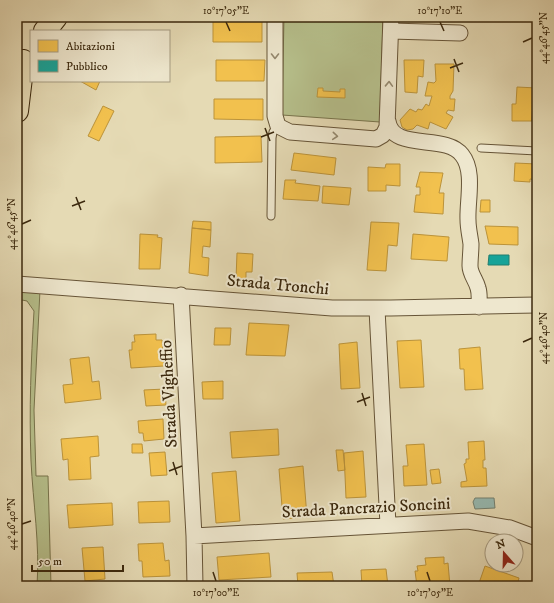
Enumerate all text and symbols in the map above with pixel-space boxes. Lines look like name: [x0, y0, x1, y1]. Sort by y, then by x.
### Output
text: 10°17'05"E: [203, 5, 249, 17]
text: 10°17'10"E: [418, 5, 462, 17]
text: 44°46'45"N: [538, 12, 550, 64]
legend: [30, 30, 170, 82]
text: Abitazioni: [66, 39, 115, 54]
one-way arrow: [271, 53, 279, 59]
text: Pubblico: [66, 59, 108, 74]
one-way arrow: [385, 81, 393, 87]
one-way arrow: [332, 132, 338, 141]
text: 44°46'45"N: [6, 198, 18, 250]
street label: Strada Tronchi: [226, 270, 330, 300]
text: 44°46'40"N: [538, 312, 550, 364]
street label: Strada Vigheffio: [155, 339, 183, 448]
street label: Strada Pancrazio Soncini: [281, 493, 451, 523]
text: 44°46'40"N: [6, 498, 18, 550]
north arrow: [484, 533, 524, 573]
text: N: [494, 536, 508, 553]
scale bar: [32, 547, 123, 573]
text: 50 m: [38, 554, 62, 569]
text: 10°17'00"E: [193, 587, 239, 599]
text: 10°17'05"E: [407, 587, 453, 599]

